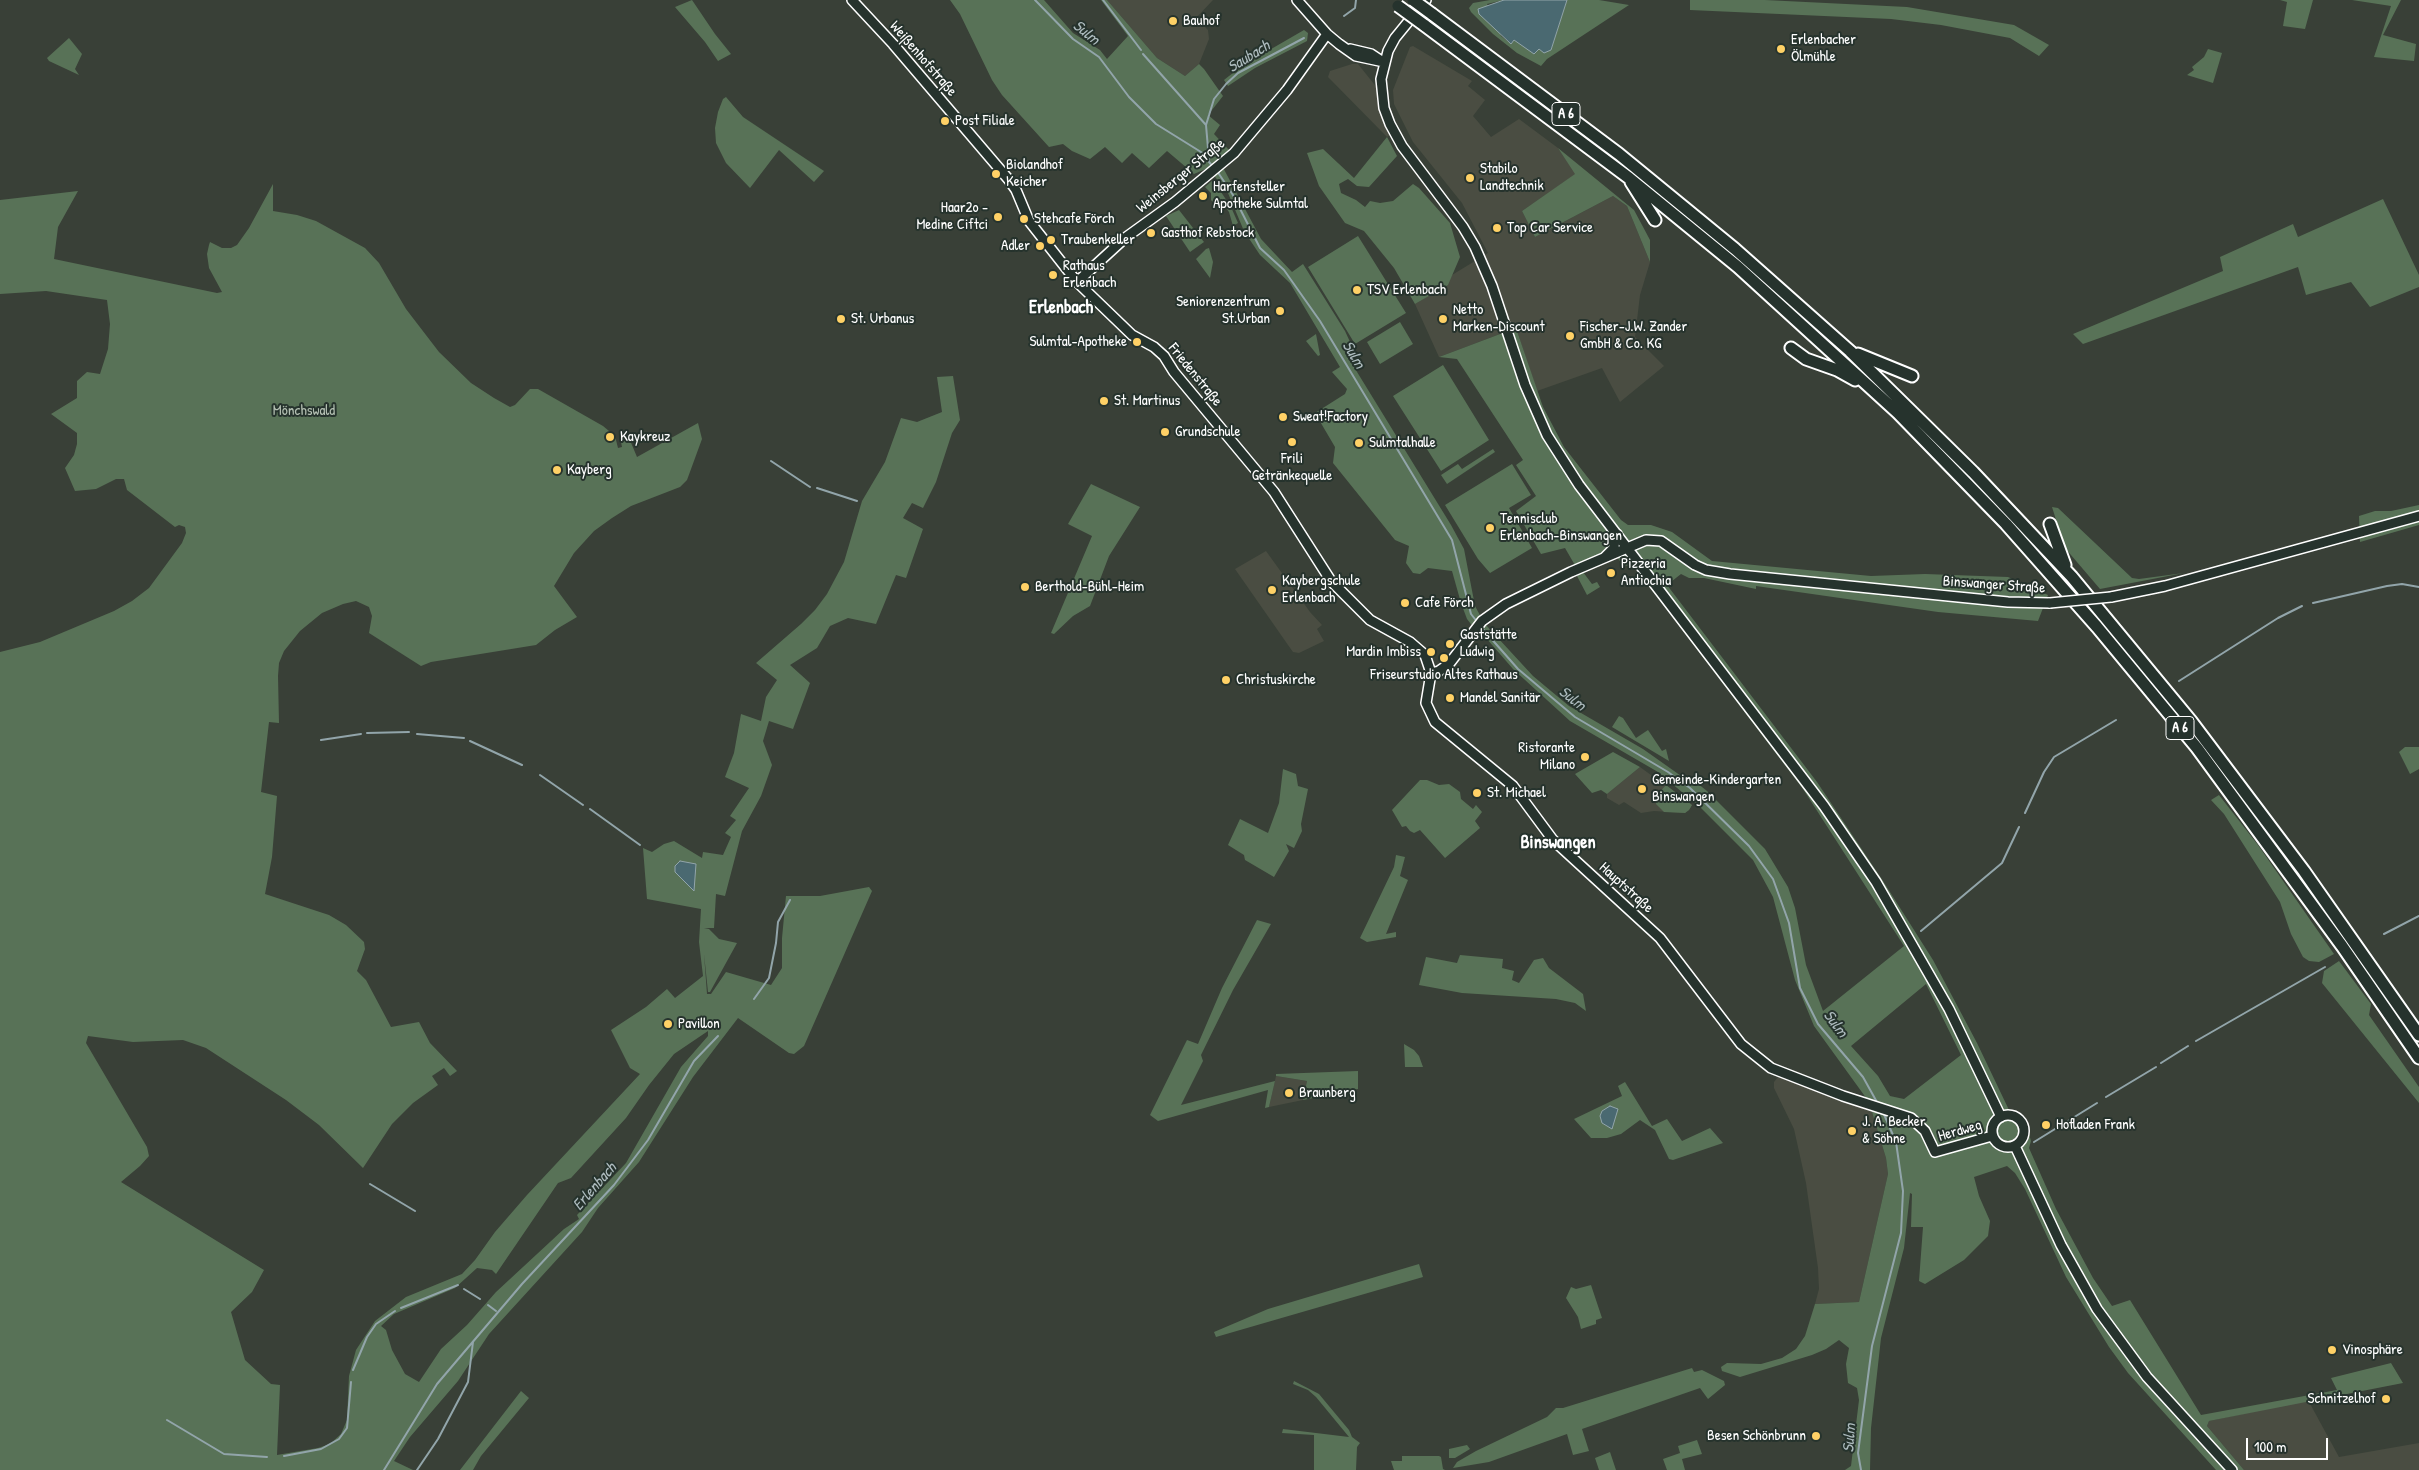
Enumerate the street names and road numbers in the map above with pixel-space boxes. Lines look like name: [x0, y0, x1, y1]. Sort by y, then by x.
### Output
street label: Weißenhofstraße: [886, 18, 960, 100]
road number: A 6: [1552, 102, 1580, 126]
street label: Weinsberger Straße: [1133, 135, 1229, 217]
street label: Friedenstraße: [1164, 340, 1226, 410]
street label: Binswanger Straße: [1942, 572, 2046, 598]
road number: A 6: [2166, 716, 2194, 740]
street label: Hauptstraße: [1595, 859, 1657, 917]
street label: Herdweg: [1936, 1116, 1984, 1146]

